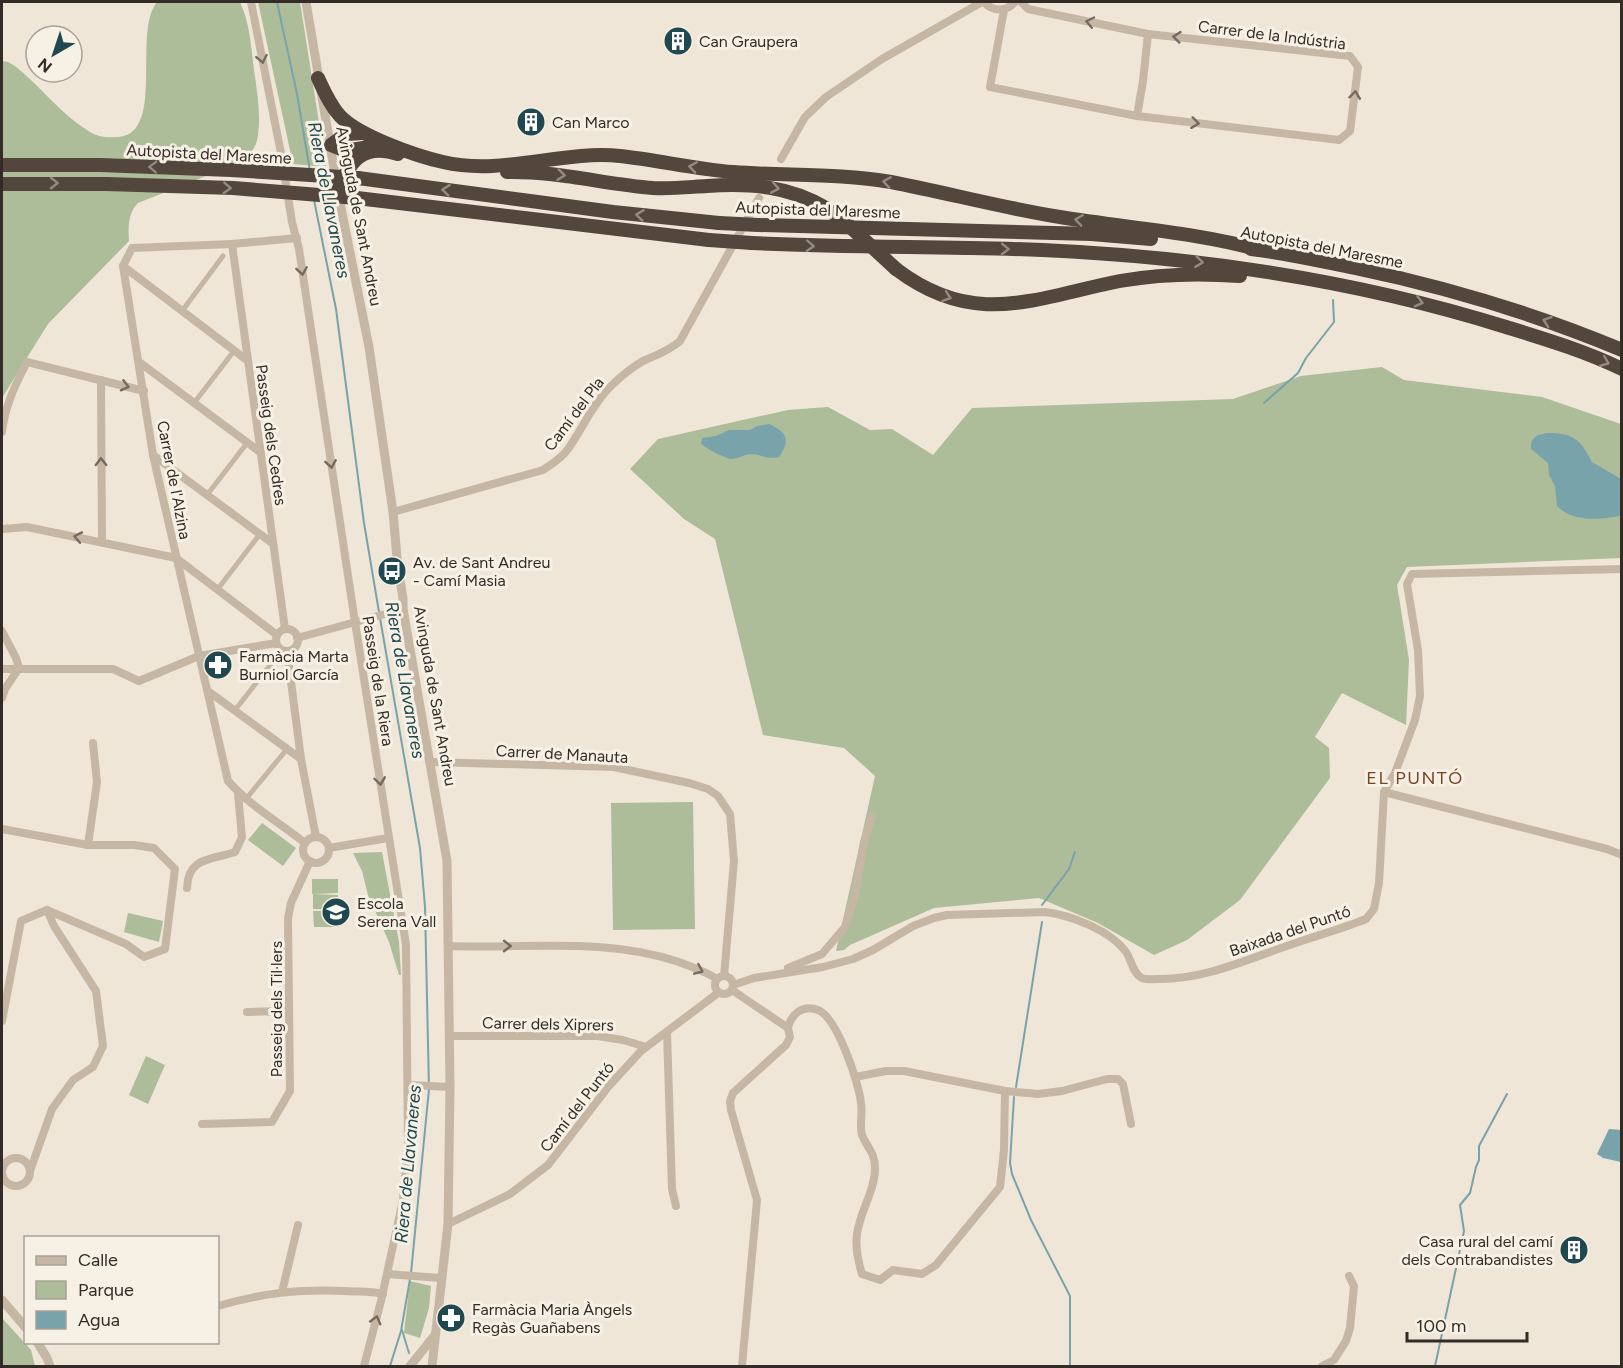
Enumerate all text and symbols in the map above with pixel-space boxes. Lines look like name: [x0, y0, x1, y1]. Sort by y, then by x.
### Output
one-way arrow: [1086, 16, 1096, 29]
street label: Carrer de la Indústria: [1197, 17, 1347, 53]
north arrow: [24, 24, 84, 84]
building icon: Can Graupera: [662, 25, 694, 57]
one-way arrow: [1172, 31, 1181, 44]
place label: Can Graupera: [699, 32, 798, 51]
text: N: [34, 54, 56, 77]
one-way arrow: [255, 54, 268, 64]
one-way arrow: [1348, 91, 1360, 100]
building icon: Can Marco: [515, 106, 547, 138]
place label: Can Marco: [552, 113, 630, 132]
one-way arrow: [1190, 116, 1200, 128]
water label: Riera de Llavaneres: [303, 120, 355, 281]
street label: Avinguda de Sant Andreu: [332, 125, 386, 307]
street label: Autopista del Maresme: [126, 140, 292, 168]
one-way arrow: [149, 161, 158, 173]
one-way arrow: [689, 161, 699, 174]
one-way arrow: [556, 168, 565, 181]
one-way arrow: [883, 176, 893, 189]
one-way arrow: [49, 177, 58, 189]
one-way arrow: [770, 181, 780, 194]
one-way arrow: [223, 182, 232, 195]
one-way arrow: [442, 184, 451, 196]
street label: Autopista del Maresme: [735, 198, 901, 222]
one-way arrow: [635, 209, 644, 222]
one-way arrow: [1074, 214, 1083, 227]
street label: Autopista del Maresme: [1239, 222, 1405, 272]
one-way arrow: [805, 240, 814, 253]
one-way arrow: [1000, 243, 1009, 255]
one-way arrow: [1195, 255, 1204, 268]
one-way arrow: [295, 266, 308, 276]
one-way arrow: [941, 290, 952, 303]
one-way arrow: [1414, 295, 1424, 308]
one-way arrow: [1542, 316, 1553, 329]
one-way arrow: [1599, 355, 1610, 367]
street label: Passeig dels Cedres: [252, 363, 290, 507]
street label: Camí del Pla: [540, 373, 608, 455]
one-way arrow: [120, 379, 130, 392]
street label: Carrer de l'Alzina: [153, 419, 195, 541]
one-way arrow: [95, 457, 108, 466]
one-way arrow: [325, 459, 337, 468]
one-way arrow: [73, 531, 83, 544]
place label: Av. de Sant Andreu - Camí Masia: [413, 553, 550, 590]
bus stop icon: Av. de Sant Andreu - Camí Masia: [376, 555, 408, 587]
water label: Riera de Llavaneres: [380, 600, 430, 761]
street label: Avinguda de Sant Andreu: [410, 604, 460, 788]
street label: Passeig de la Riera: [358, 614, 398, 748]
place label: Farmàcia Marta Burniol García: [239, 647, 349, 684]
pharmacy icon: Farmàcia Marta Burniol García: [202, 649, 234, 681]
street label: Carrer de Manauta: [495, 741, 629, 767]
district label: EL PUNTÓ: [1366, 767, 1464, 789]
one-way arrow: [374, 776, 386, 786]
place label: Escola Serena Vall: [357, 894, 436, 931]
school or university icon: Escola Serena Vall: [320, 896, 352, 928]
street label: Baixada del Puntó: [1227, 901, 1353, 961]
one-way arrow: [503, 940, 512, 952]
street label: Passeig dels Til·lers: [267, 941, 286, 1077]
one-way arrow: [692, 963, 703, 975]
street label: Carrer dels Xiprers: [482, 1013, 614, 1035]
street label: Camí del Puntó: [536, 1058, 618, 1156]
water label: Riera de Llavaneres: [390, 1083, 426, 1244]
place label: Casa rural del camí dels Contrabandistes: [1401, 1232, 1554, 1269]
building icon: Casa rural del camí dels Contrabandistes: [1558, 1234, 1590, 1266]
legend: [24, 1236, 219, 1344]
text: Calle: [78, 1249, 118, 1271]
text: Parque: [78, 1279, 134, 1301]
place label: Farmàcia Maria Àngels Regàs Guañabens: [472, 1300, 632, 1337]
pharmacy icon: Farmàcia Maria Àngels Regàs Guañabens: [435, 1302, 467, 1334]
scale bar: [1407, 1305, 1527, 1343]
text: Agua: [78, 1309, 120, 1331]
one-way arrow: [369, 1315, 381, 1326]
text: 100 m: [1416, 1315, 1466, 1337]

